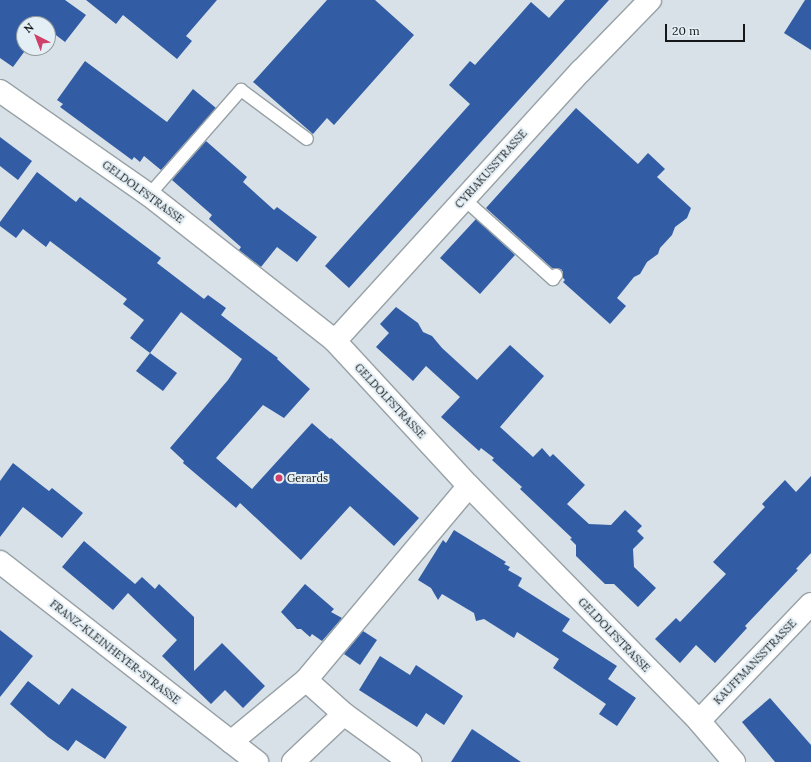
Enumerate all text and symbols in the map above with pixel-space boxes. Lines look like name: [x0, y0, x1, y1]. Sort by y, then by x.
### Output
north arrow: [16, 16, 56, 56]
scale bar: [667, 16, 747, 42]
text: N: [21, 20, 36, 36]
text: 20 m: [672, 23, 700, 38]
street label: CYRIAKUSSTRASSE: [452, 127, 530, 211]
street label: GELDOLFSTRASSE: [100, 158, 186, 226]
street label: GELDOLFSTRASSE: [352, 361, 428, 441]
place label: Gerards: [287, 471, 328, 485]
marker: Gerards: [274, 473, 284, 483]
street label: GELDOLFSTRASSE: [575, 595, 653, 675]
street label: FRANZ-KLEINHEYER-STRASSE: [47, 597, 183, 707]
street label: KAUFFMANSSTRASSE: [711, 617, 799, 707]

